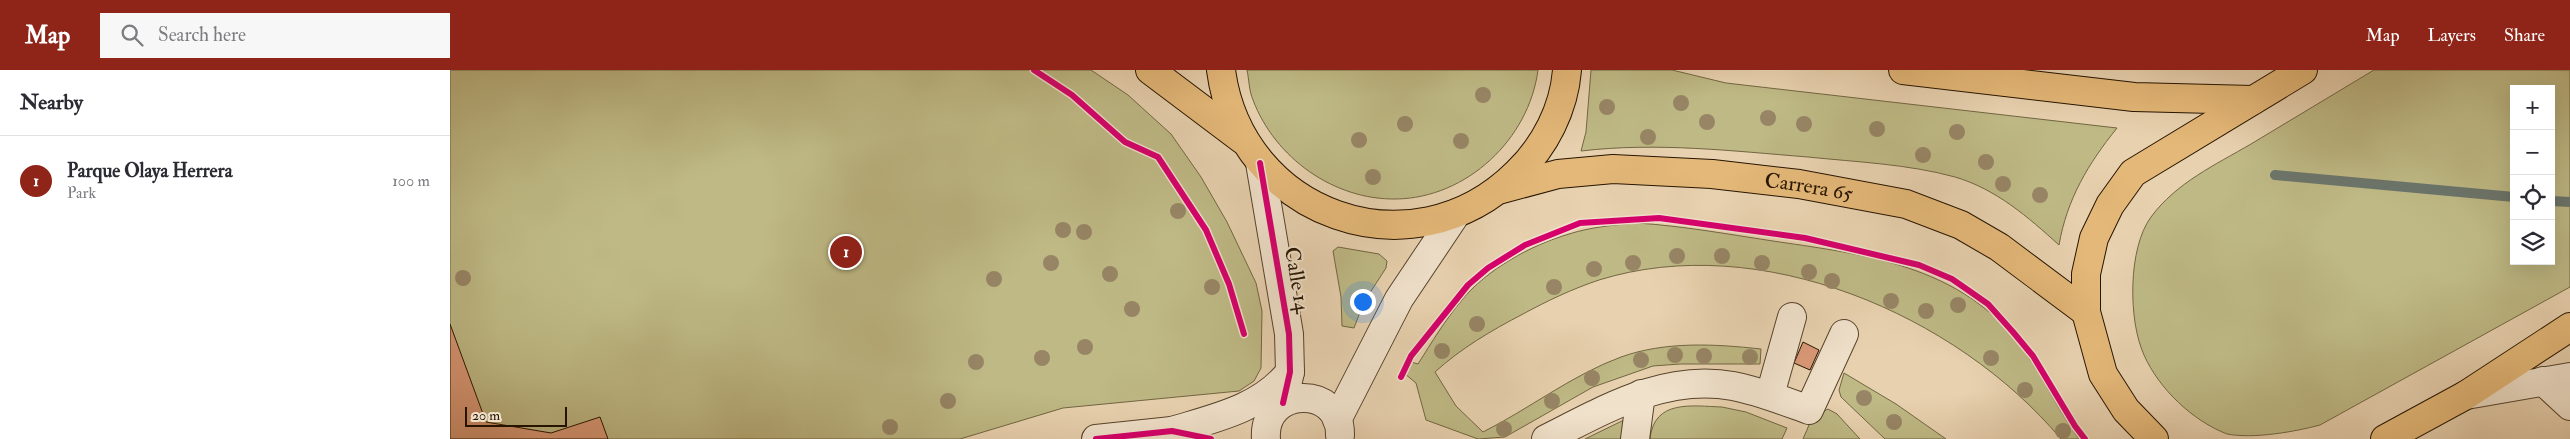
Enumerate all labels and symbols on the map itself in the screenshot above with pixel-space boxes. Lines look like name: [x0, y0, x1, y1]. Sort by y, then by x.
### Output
street label: Carrera 65: [1763, 167, 1856, 207]
pin: 1: [830, 233, 862, 271]
street label: Calle 14: [1278, 245, 1316, 317]
your location: [1350, 289, 1376, 315]
scale bar: [465, 404, 568, 427]

